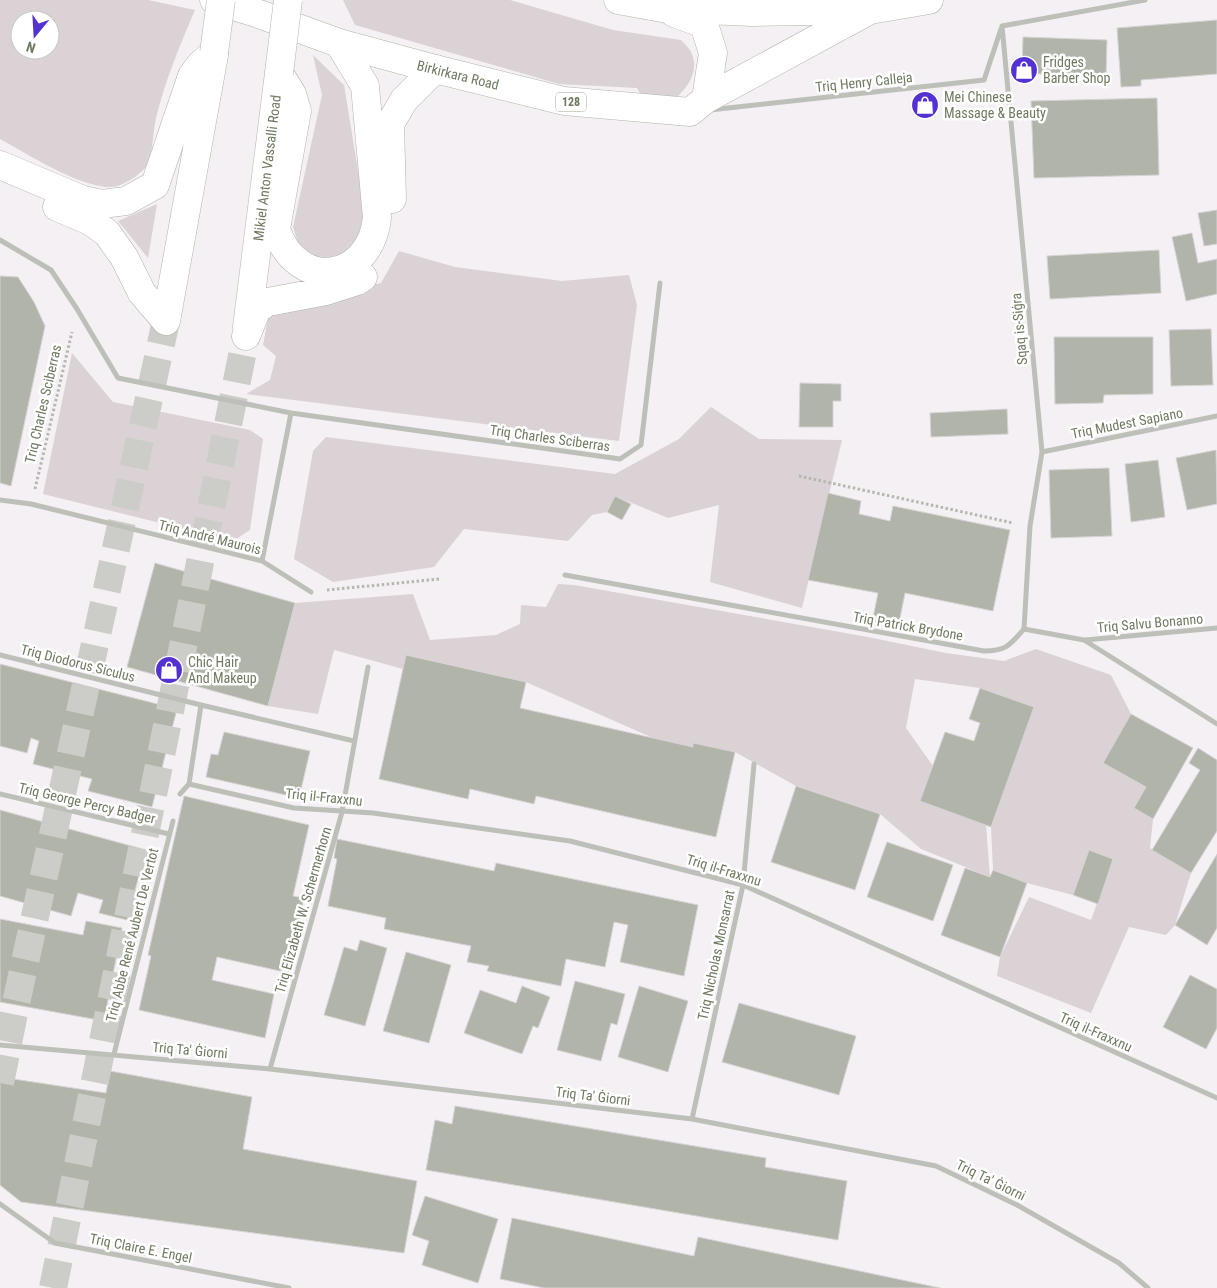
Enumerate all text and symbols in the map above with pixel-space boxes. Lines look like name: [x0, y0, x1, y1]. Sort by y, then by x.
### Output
north arrow: [10, 10, 60, 60]
text: N: [24, 38, 38, 56]
place label: Fridges Barber Shop: [1043, 54, 1111, 86]
shop icon: Fridges Barber Shop: [1009, 55, 1039, 85]
street label: Birkirkara Road: [415, 57, 501, 93]
street label: Triq Henry Calleja: [815, 69, 913, 95]
place label: Mei Chinese Massage & Beauty: [944, 89, 1046, 121]
shop icon: Mei Chinese Massage & Beauty: [910, 90, 940, 120]
road number: 128: [556, 92, 586, 111]
street label: Mikiel Anton Vassalli Road: [250, 94, 284, 242]
street label: Sqaq is-Siġra: [1008, 292, 1030, 366]
street label: Triq Charles Sciberras: [22, 343, 64, 465]
street label: Triq Mudest Sapiano: [1070, 404, 1184, 442]
street label: Triq Charles Sciberras: [489, 422, 611, 454]
street label: Triq André Maurois: [157, 517, 263, 557]
street label: Triq Patrick Brydone: [852, 608, 965, 644]
street label: Triq Salvu Bonanno: [1096, 610, 1204, 636]
street label: Triq Diodorus Siculus: [19, 641, 137, 685]
place label: Chic Hair And Makeup: [188, 654, 257, 686]
shop icon: Chic Hair And Makeup: [154, 655, 184, 685]
street label: Triq George Percy Badger: [17, 779, 157, 827]
street label: Triq il-Fraxxnu: [285, 785, 363, 809]
street label: Triq Elizabeth W. Schermerhorn: [272, 825, 334, 995]
street label: Triq Abbe René Aubert De Vertot: [103, 846, 161, 1024]
street label: Triq il-Fraxxnu: [685, 851, 763, 889]
street label: Triq Nicholas Monsarrat: [694, 888, 738, 1022]
street label: Triq il-Fraxxnu: [1057, 1009, 1135, 1055]
street label: Triq Ta' Ġiorni: [152, 1038, 228, 1061]
street label: Triq Ta' Ġiorni: [555, 1082, 632, 1109]
street label: Triq Ta' Ġiorni: [954, 1155, 1029, 1204]
street label: Triq Claire E. Engel: [89, 1230, 193, 1266]

